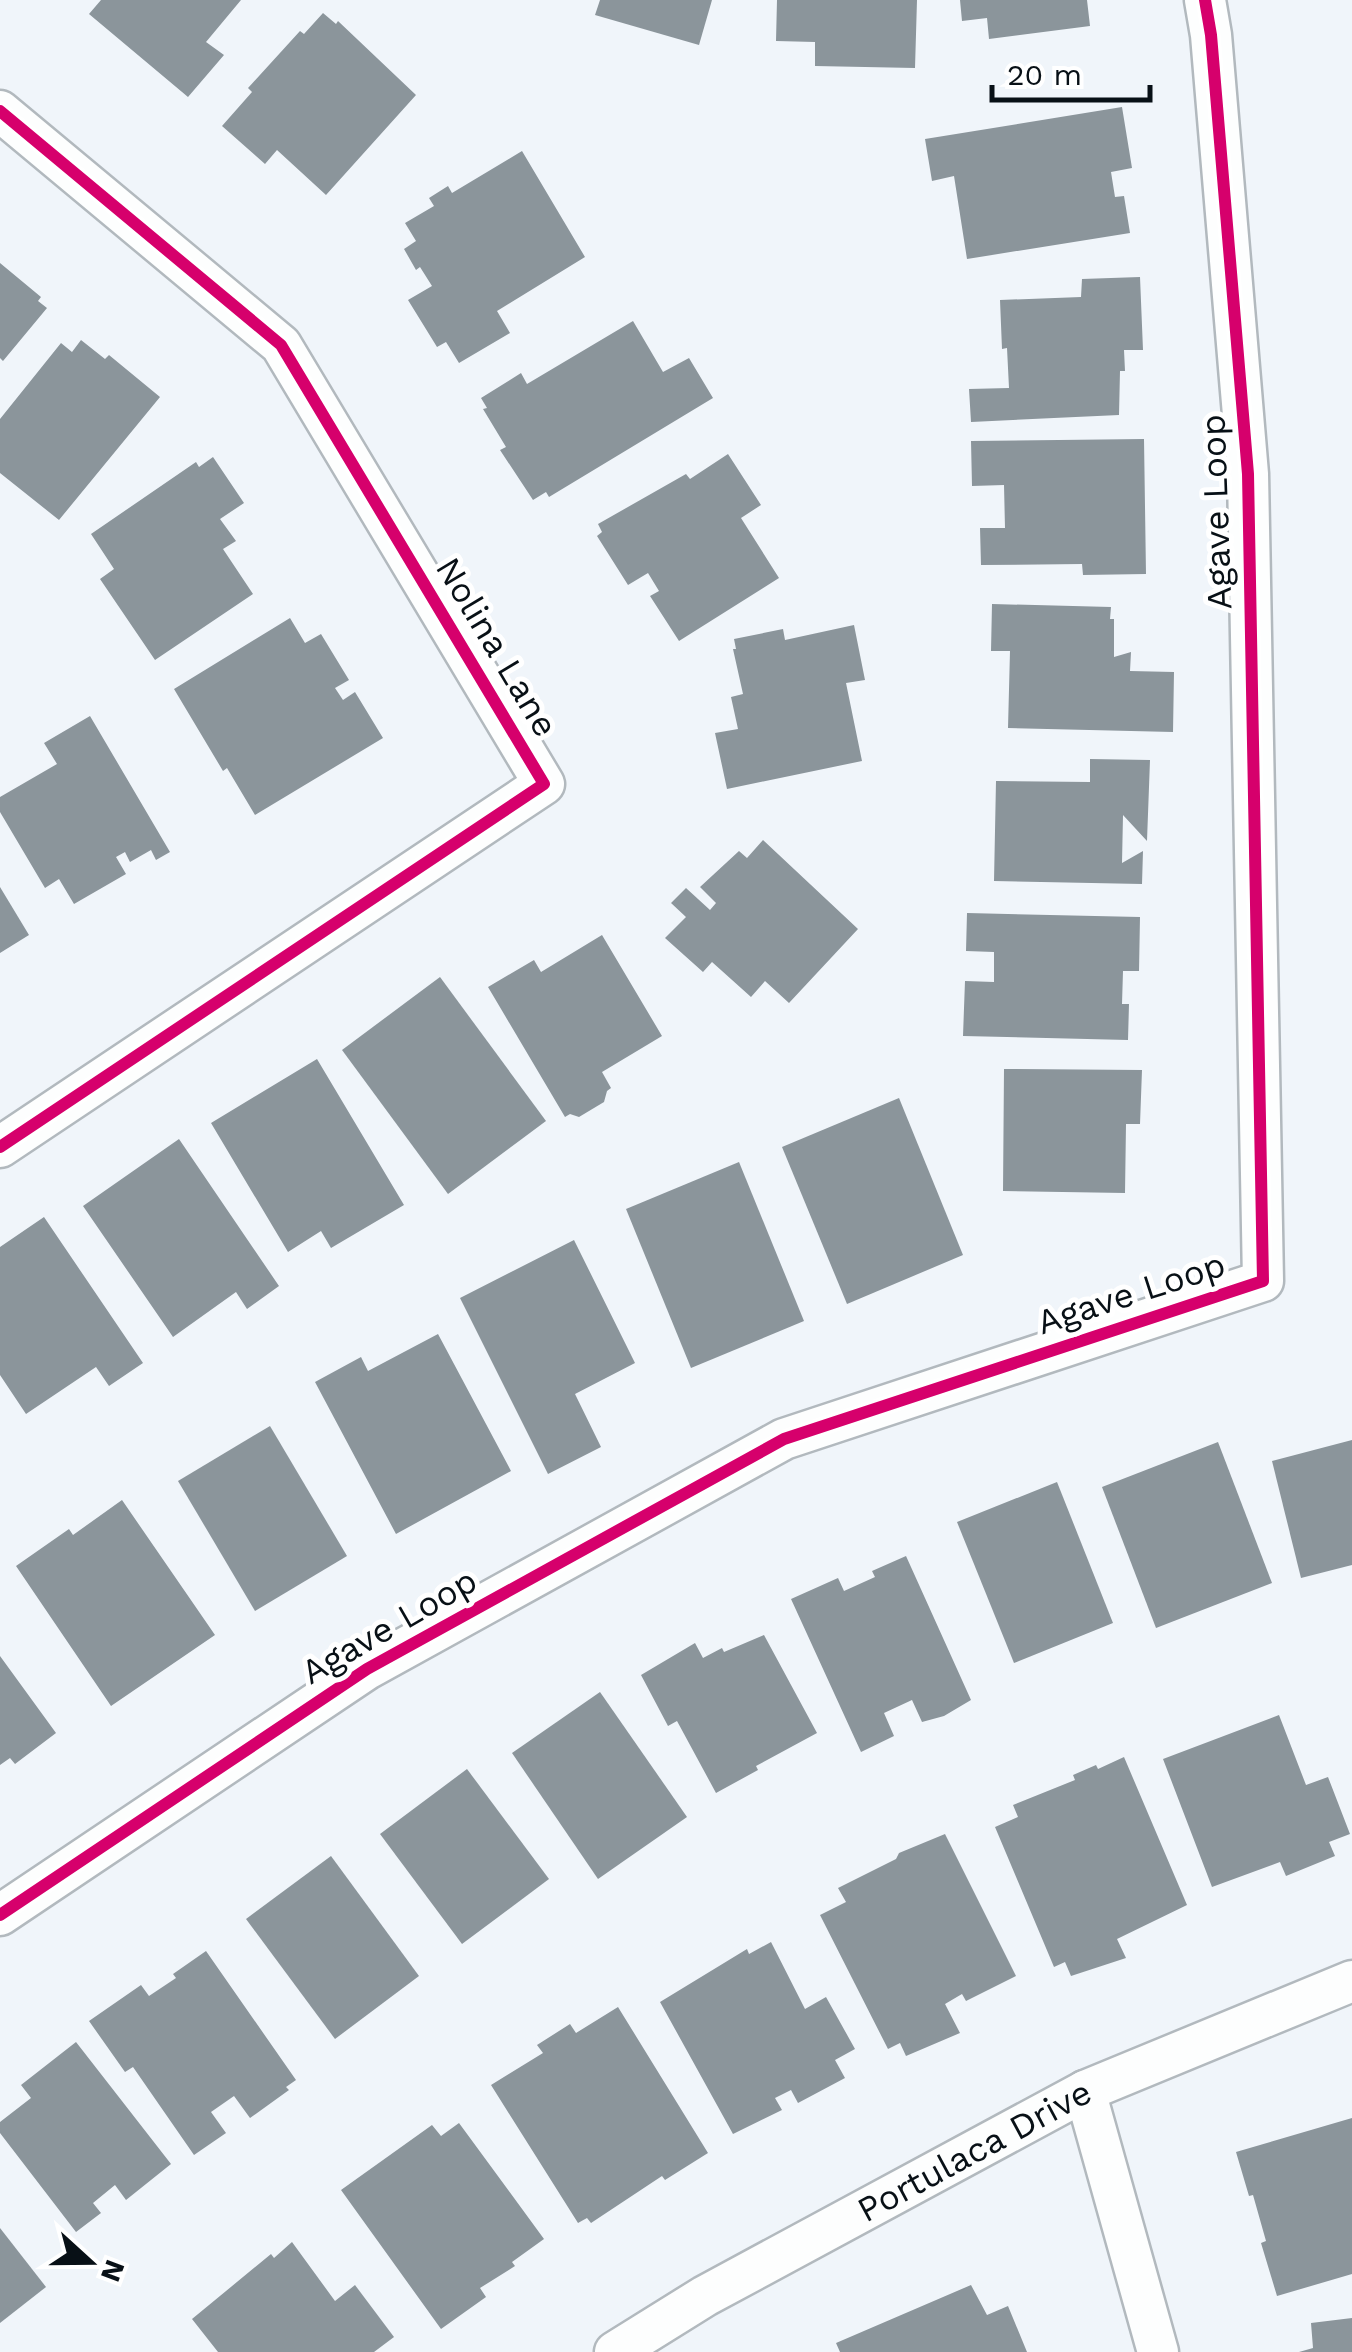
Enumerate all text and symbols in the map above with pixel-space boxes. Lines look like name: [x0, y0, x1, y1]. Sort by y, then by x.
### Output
scale bar: [992, 40, 1150, 102]
text: 20 m: [1007, 57, 1082, 92]
street label: Agave Loop: [1192, 414, 1240, 610]
street label: Nolina Lane: [427, 550, 567, 744]
street label: Agave Loop: [1031, 1243, 1231, 1343]
street label: Agave Loop: [294, 1559, 484, 1693]
street label: Portulaca Drive: [850, 2071, 1099, 2231]
north arrow: [40, 2212, 140, 2312]
text: N: [94, 2255, 132, 2286]

